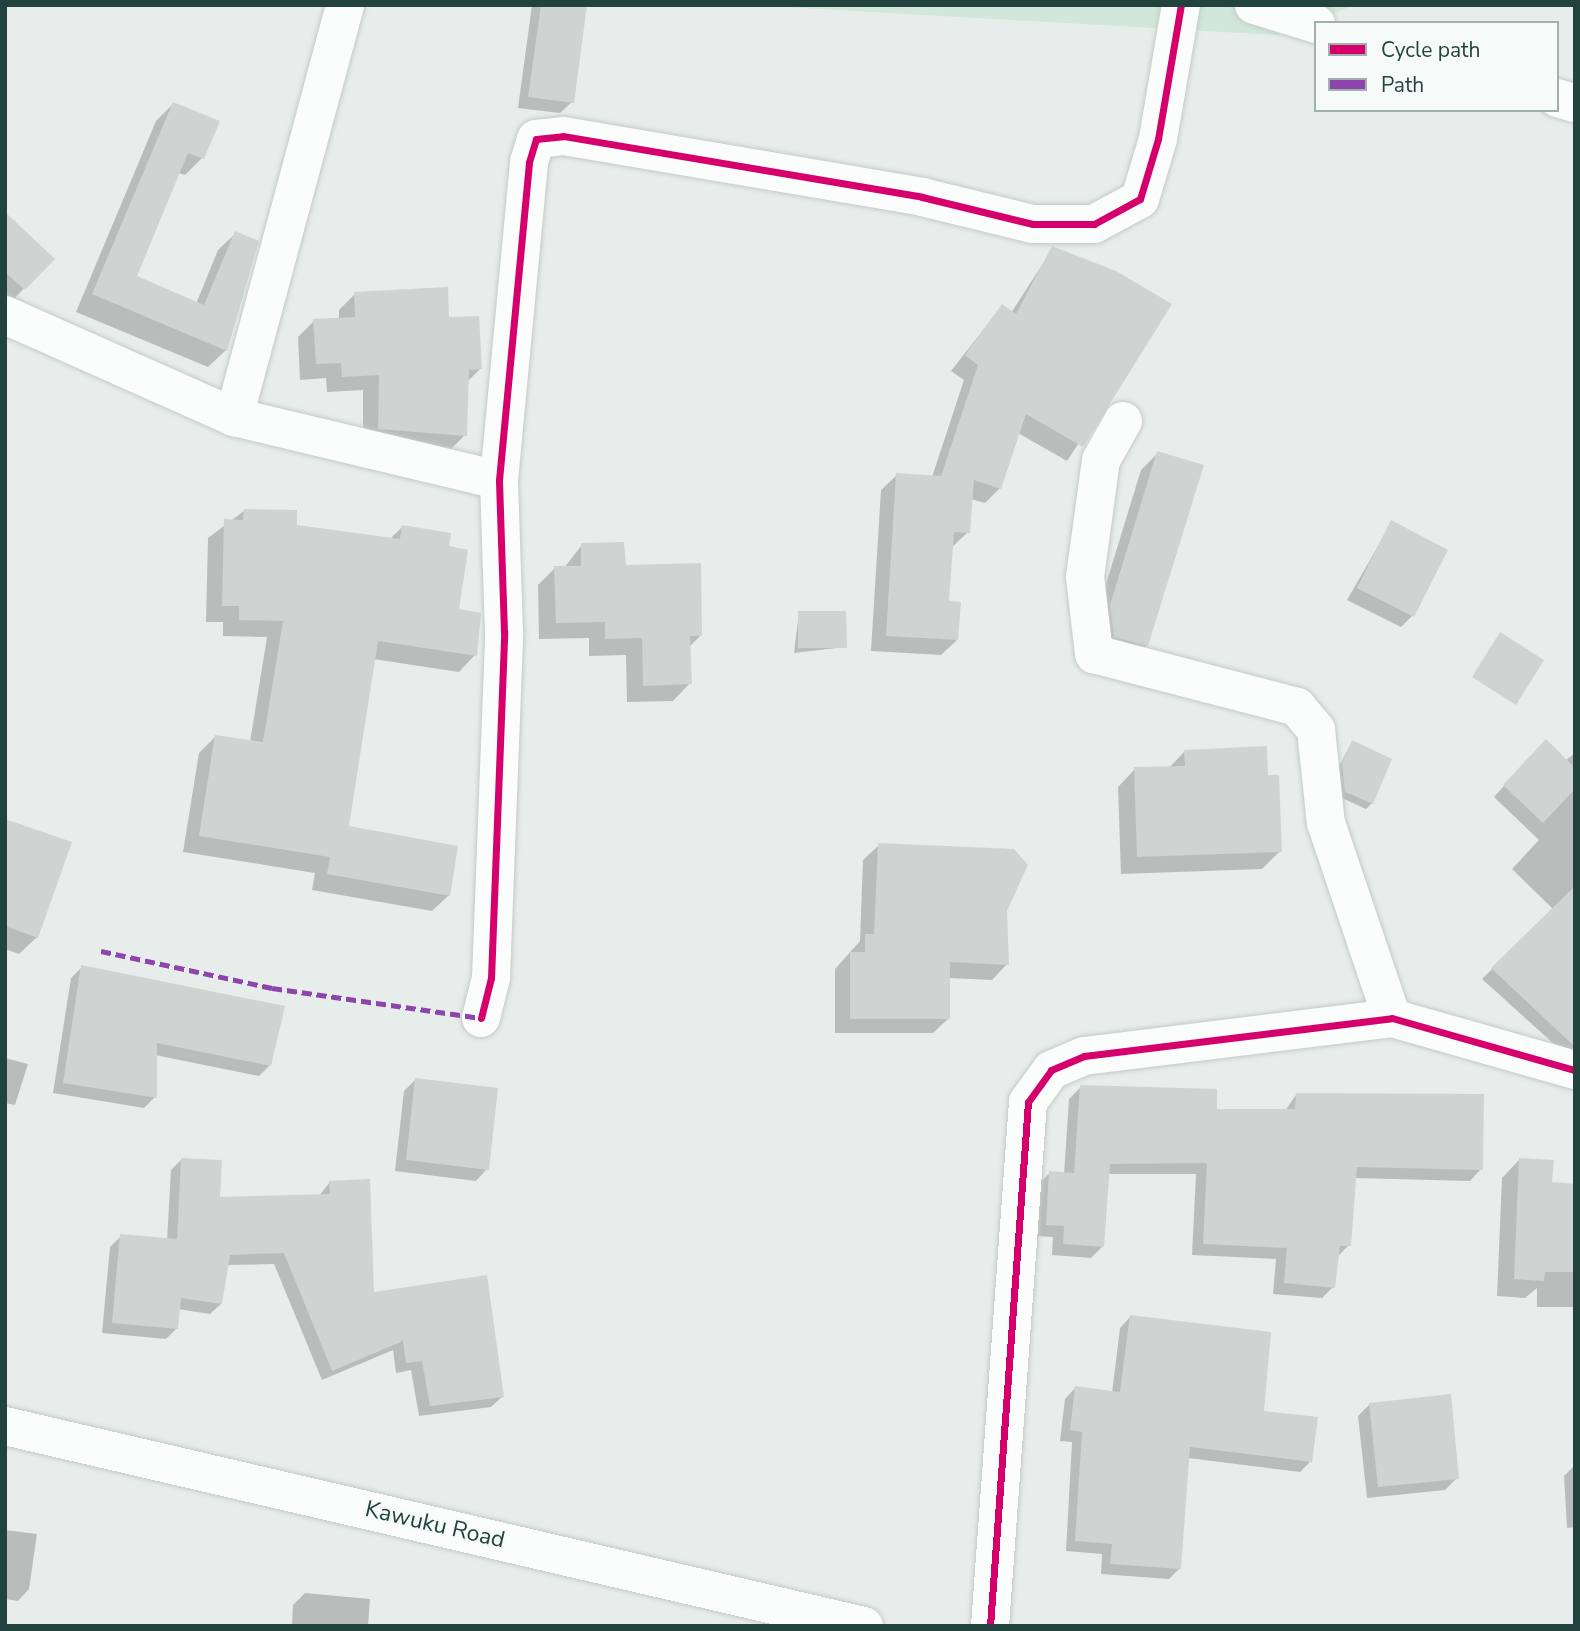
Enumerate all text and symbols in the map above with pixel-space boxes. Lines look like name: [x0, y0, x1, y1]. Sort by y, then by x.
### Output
legend: [1314, 21, 1559, 112]
text: Cycle path: [1381, 36, 1480, 64]
text: Path: [1381, 71, 1424, 99]
street label: Kawuku Road: [362, 1496, 508, 1554]

